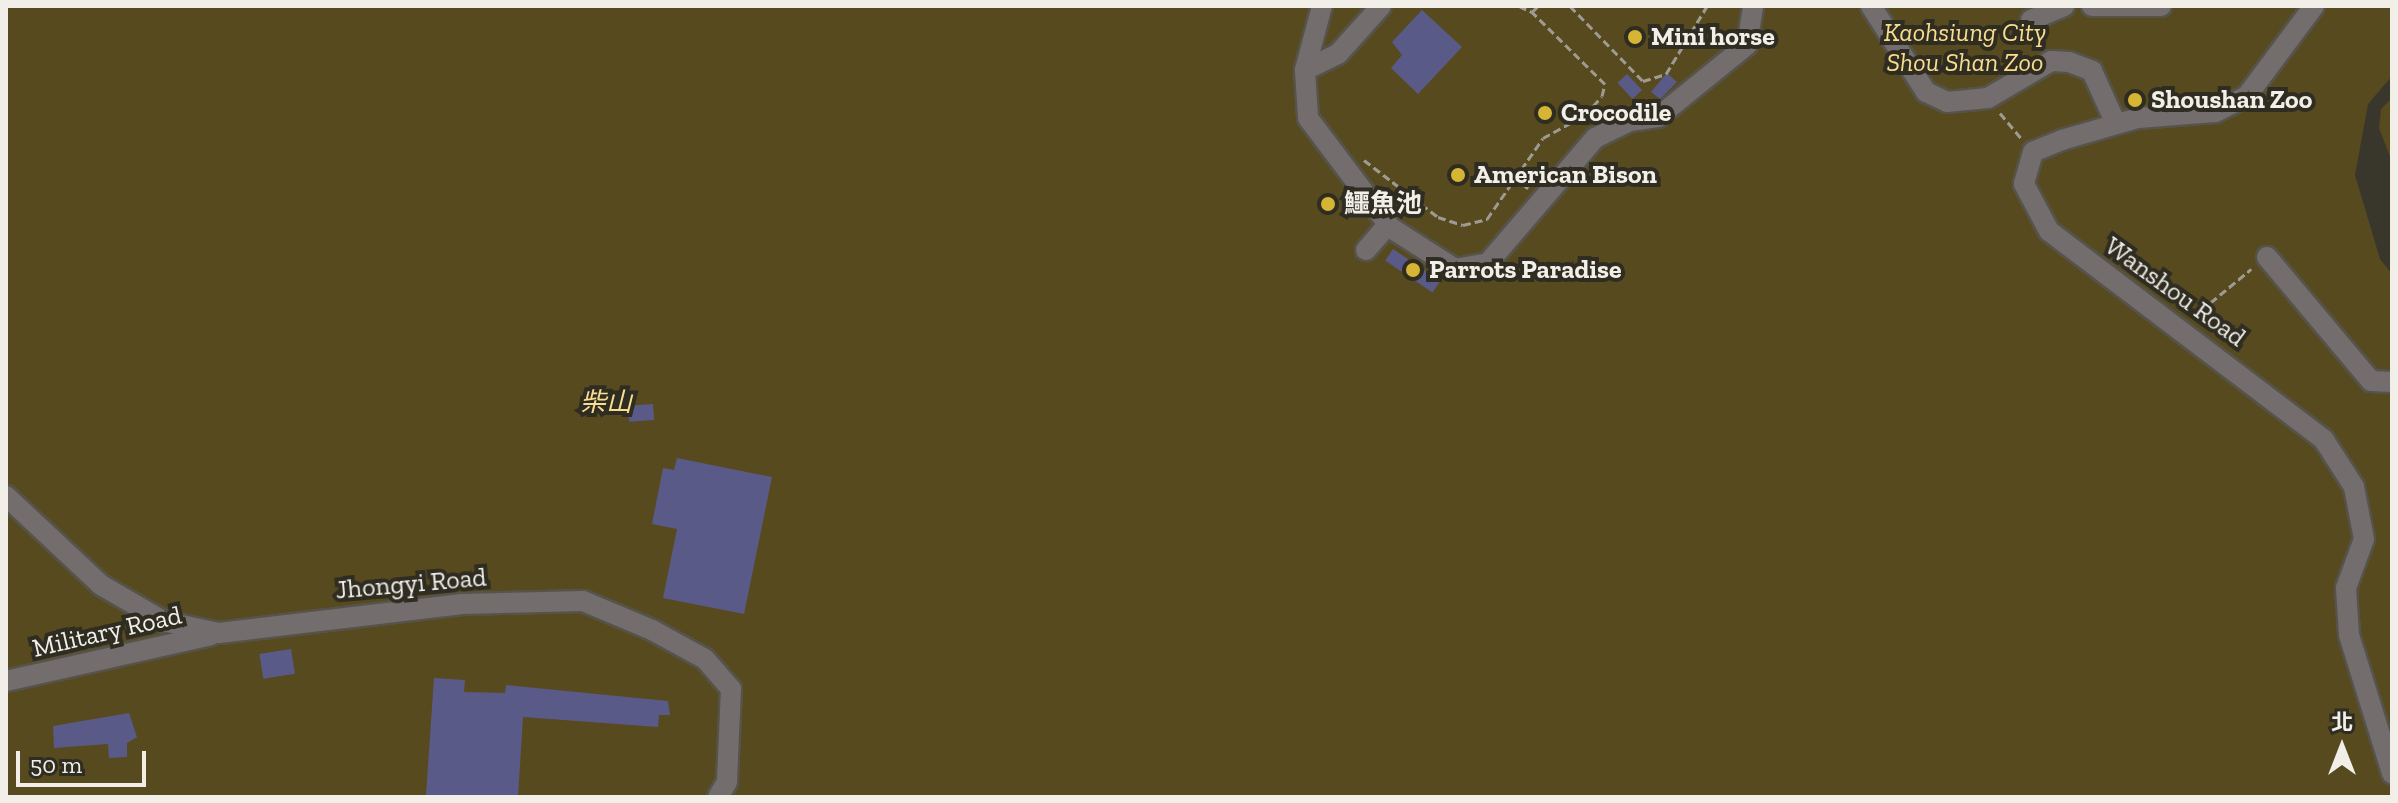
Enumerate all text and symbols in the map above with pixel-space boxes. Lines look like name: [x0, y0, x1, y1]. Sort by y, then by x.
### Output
park label: Kaohsiung City Shou Shan Zoo: [1884, 17, 2046, 78]
place label: Mini horse: [1651, 21, 1775, 53]
marker: Mini horse: [1626, 28, 1644, 46]
place label: Shoushan Zoo: [2151, 84, 2312, 116]
marker: Shoushan Zoo: [2126, 91, 2144, 109]
place label: Crocodile: [1561, 97, 1671, 129]
marker: Crocodile: [1536, 104, 1554, 122]
place label: American Bison: [1474, 159, 1657, 191]
marker: American Bison: [1449, 166, 1467, 184]
place label: 鱷魚池: [1344, 188, 1422, 220]
marker: 鱷魚池: [1319, 195, 1337, 213]
street label: Wanshou Road: [2099, 231, 2251, 353]
place label: Parrots Paradise: [1429, 254, 1621, 286]
marker: Parrots Paradise: [1404, 261, 1422, 279]
park label: 柴山: [580, 387, 632, 419]
street label: Jhongyi Road: [334, 562, 488, 606]
street label: Military Road: [29, 600, 185, 664]
north arrow: [2302, 707, 2382, 787]
text: 北: [2331, 709, 2353, 736]
scale bar: [20, 735, 150, 785]
text: 50 m: [30, 750, 82, 779]

